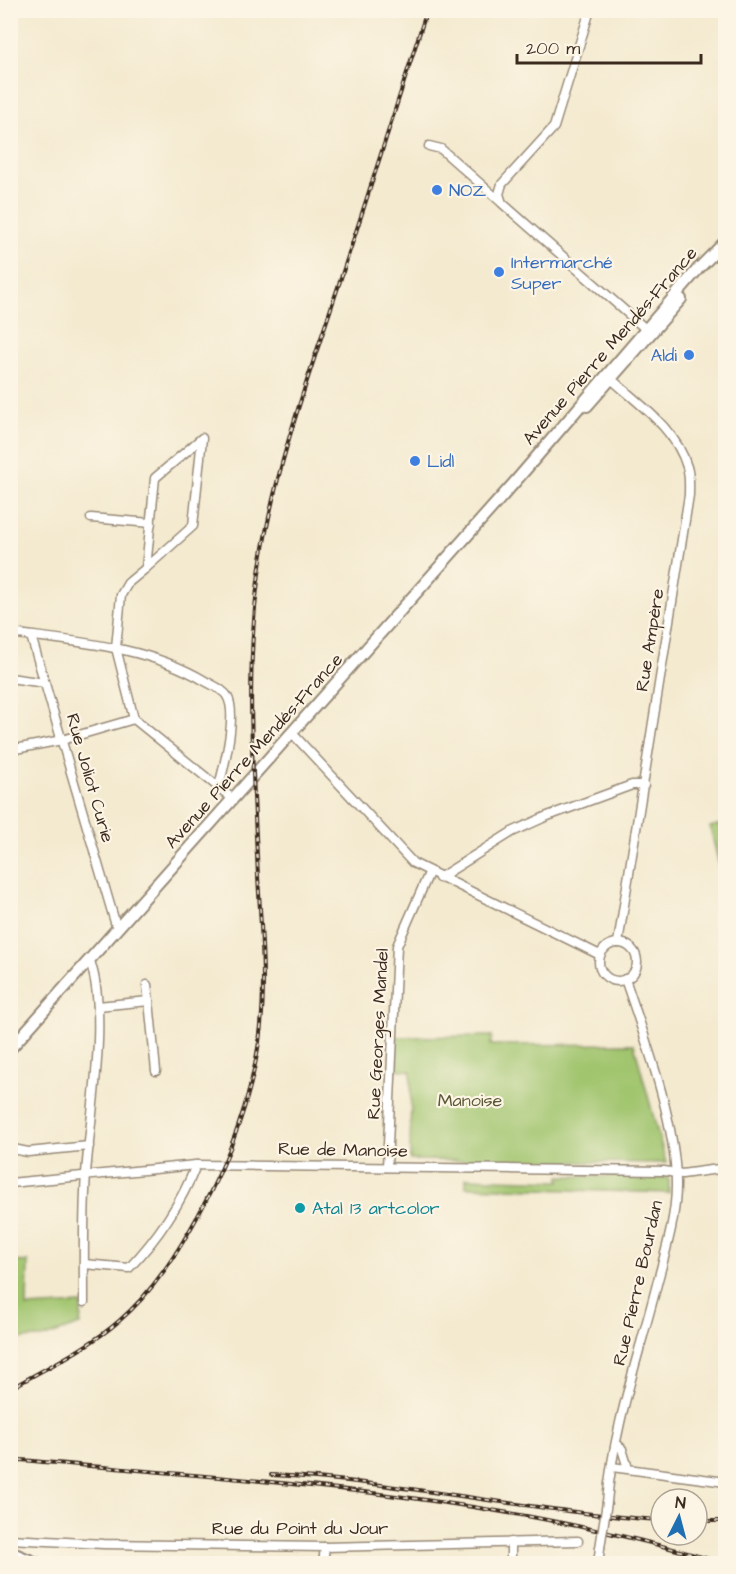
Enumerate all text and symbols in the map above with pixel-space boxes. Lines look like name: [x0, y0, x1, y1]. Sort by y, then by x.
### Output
scale bar: [517, 27, 702, 65]
text: 200 m: [526, 36, 580, 61]
place label: NOZ: [449, 178, 486, 203]
marker: NOZ: [430, 183, 444, 197]
street label: Avenue Pierre Mendés-France: [517, 241, 703, 451]
place label: Intermarché Super: [511, 250, 613, 296]
marker: Intermarché Super: [492, 265, 506, 279]
place label: Aldi: [651, 343, 677, 368]
marker: Aldi: [682, 348, 696, 362]
place label: Lidl: [427, 449, 454, 474]
marker: Lidl: [408, 454, 422, 468]
street label: Rue Ampère: [630, 586, 671, 693]
street label: Avenue Pierre Mendés-France: [159, 648, 349, 854]
street label: Rue Joliot Curie: [60, 711, 120, 846]
street label: Rue Georges Mandel: [361, 948, 396, 1120]
park label: Manoise: [438, 1088, 503, 1113]
street label: Rue de Manoise: [278, 1136, 408, 1164]
place label: Atal 13 artcolor: [312, 1196, 440, 1221]
street label: Rue Pierre Bourdan: [607, 1198, 669, 1368]
marker: Atal 13 artcolor: [293, 1201, 307, 1215]
north arrow: [649, 1487, 709, 1547]
text: N: [674, 1492, 687, 1515]
street label: Rue du Point du Jour: [212, 1516, 388, 1541]

